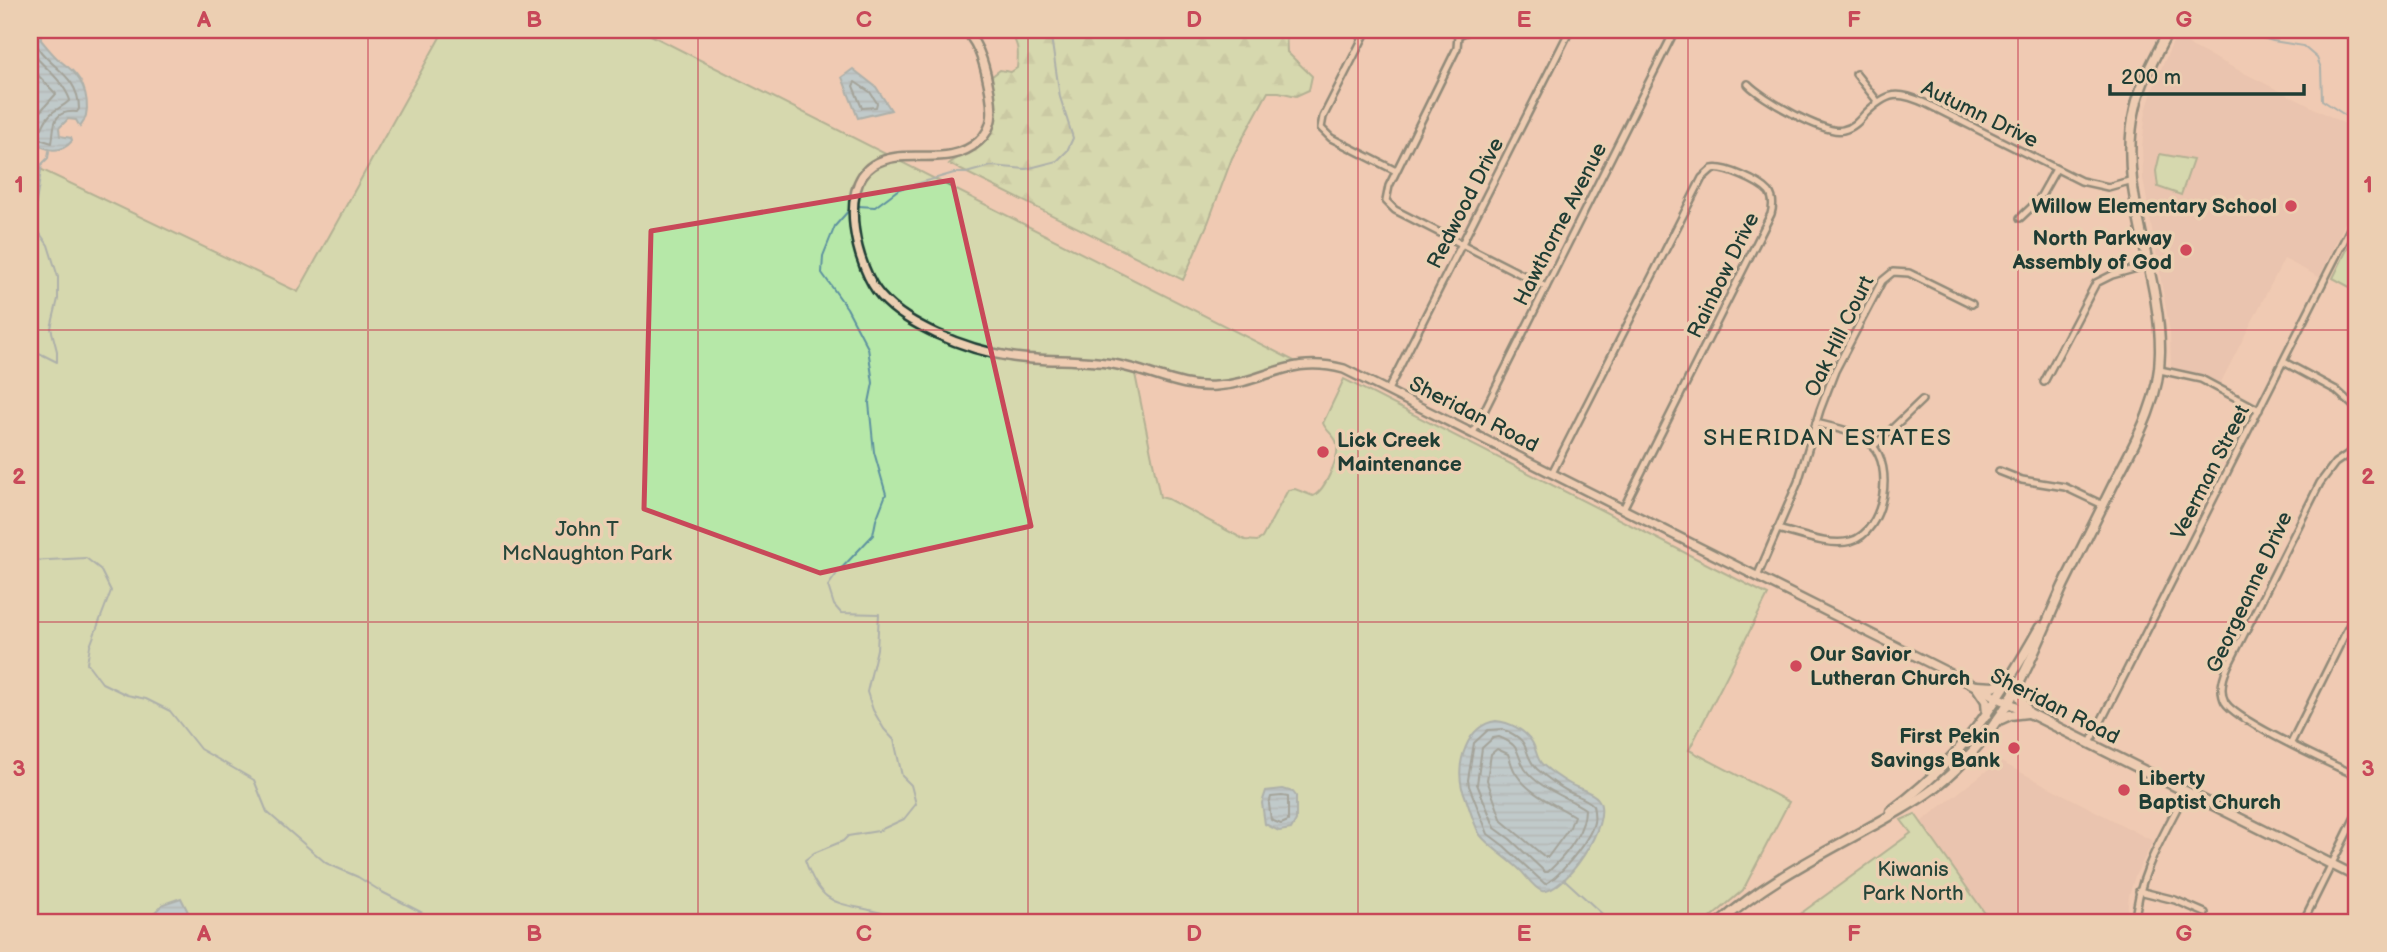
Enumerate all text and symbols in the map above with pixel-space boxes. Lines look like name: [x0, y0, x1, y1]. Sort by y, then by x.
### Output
text: A: [196, 6, 212, 34]
text: B: [526, 6, 542, 34]
text: C: [856, 6, 872, 34]
text: D: [1186, 6, 1202, 34]
text: E: [1517, 6, 1532, 34]
text: F: [1847, 6, 1861, 34]
text: G: [2176, 6, 2193, 34]
scale bar: [2110, 52, 2305, 96]
text: 200 m: [2121, 65, 2181, 90]
street label: Autumn Drive: [1917, 75, 2042, 153]
street label: Redwood Drive: [1422, 134, 1509, 273]
street label: Hawthorne Avenue: [1509, 139, 1612, 310]
text: 1: [14, 171, 24, 199]
text: 1: [2363, 171, 2373, 199]
place label: Willow Elementary School: [2031, 194, 2277, 219]
marker: Willow Elementary School: [2283, 198, 2299, 214]
street label: Rainbow Drive: [1682, 208, 1765, 342]
place label: North Parkway Assembly of God: [2012, 226, 2172, 275]
marker: North Parkway Assembly of God: [2178, 242, 2194, 258]
street label: Oak Hill Court: [1799, 271, 1880, 401]
street label: Sheridan Road: [1405, 371, 1542, 458]
street label: Veerman Street: [2166, 400, 2255, 544]
district label: SHERIDAN ESTATES: [1703, 424, 1953, 452]
place label: Lick Creek Maintenance: [1337, 428, 1462, 477]
marker: Lick Creek Maintenance: [1315, 444, 1331, 460]
text: 2: [12, 463, 26, 491]
text: 2: [2361, 463, 2375, 491]
street label: Georgeanne Drive: [2201, 508, 2298, 677]
park label: John T McNaughton Park: [502, 517, 673, 566]
place label: Our Savior Lutheran Church: [1810, 642, 1970, 691]
marker: Our Savior Lutheran Church: [1788, 658, 1804, 674]
street label: Sheridan Road: [1986, 663, 2123, 750]
place label: First Pekin Savings Bank: [1871, 724, 2000, 773]
marker: First Pekin Savings Bank: [2006, 740, 2022, 756]
text: 3: [12, 755, 26, 783]
text: 3: [2361, 755, 2375, 783]
place label: Liberty Baptist Church: [2138, 766, 2281, 815]
marker: Liberty Baptist Church: [2116, 782, 2132, 798]
park label: Kiwanis Park North: [1862, 857, 1964, 906]
text: A: [196, 920, 212, 948]
text: B: [526, 920, 542, 948]
text: C: [856, 920, 872, 948]
text: D: [1186, 920, 1202, 948]
text: E: [1517, 920, 1532, 948]
text: F: [1847, 920, 1861, 948]
text: G: [2176, 920, 2193, 948]

